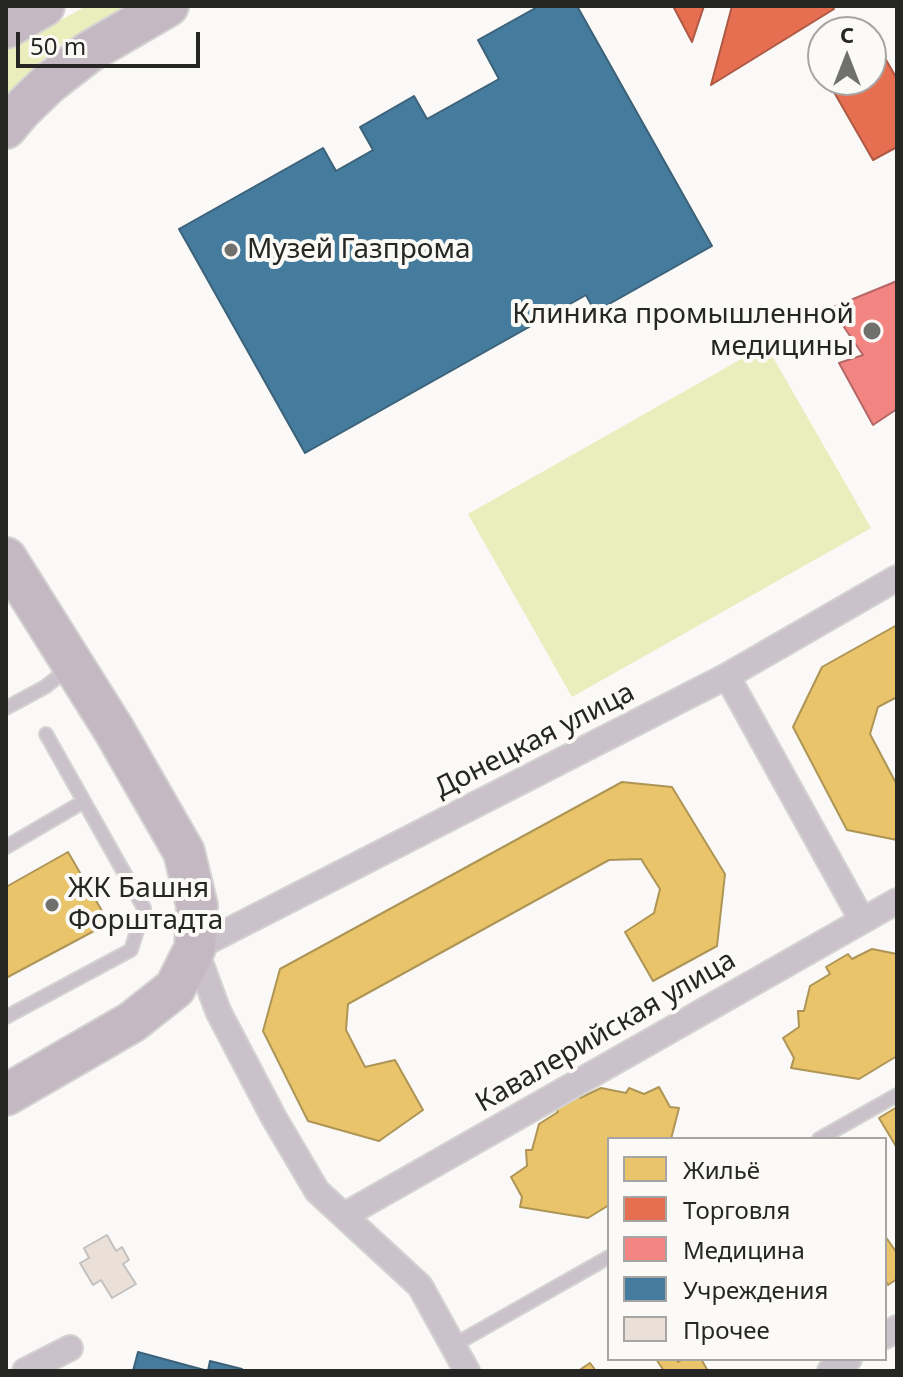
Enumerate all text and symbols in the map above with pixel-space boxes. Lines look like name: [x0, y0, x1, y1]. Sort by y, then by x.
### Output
scale bar: [20, 16, 204, 66]
north arrow: [807, 16, 887, 96]
text: С: [840, 19, 854, 49]
text: 50 m: [30, 29, 86, 62]
place label: Музей Газпрома: [247, 233, 470, 267]
marker: Музей Газпрома: [222, 241, 240, 259]
place label: Клиника промышленной медицины: [512, 298, 854, 364]
marker: Клиника промышленной медицины: [861, 320, 883, 342]
street label: Донецкая улица: [430, 676, 640, 806]
place label: ЖК Башня Форштадта: [68, 872, 223, 938]
marker: ЖК Башня Форштадта: [43, 896, 61, 914]
street label: Кавалерийская улица: [470, 944, 742, 1120]
legend: [607, 1137, 887, 1361]
text: Жильё: [683, 1153, 760, 1186]
text: Торговля: [683, 1193, 790, 1226]
text: Медицина: [683, 1233, 805, 1266]
text: Учреждения: [683, 1273, 828, 1306]
text: Прочее: [683, 1313, 770, 1346]

